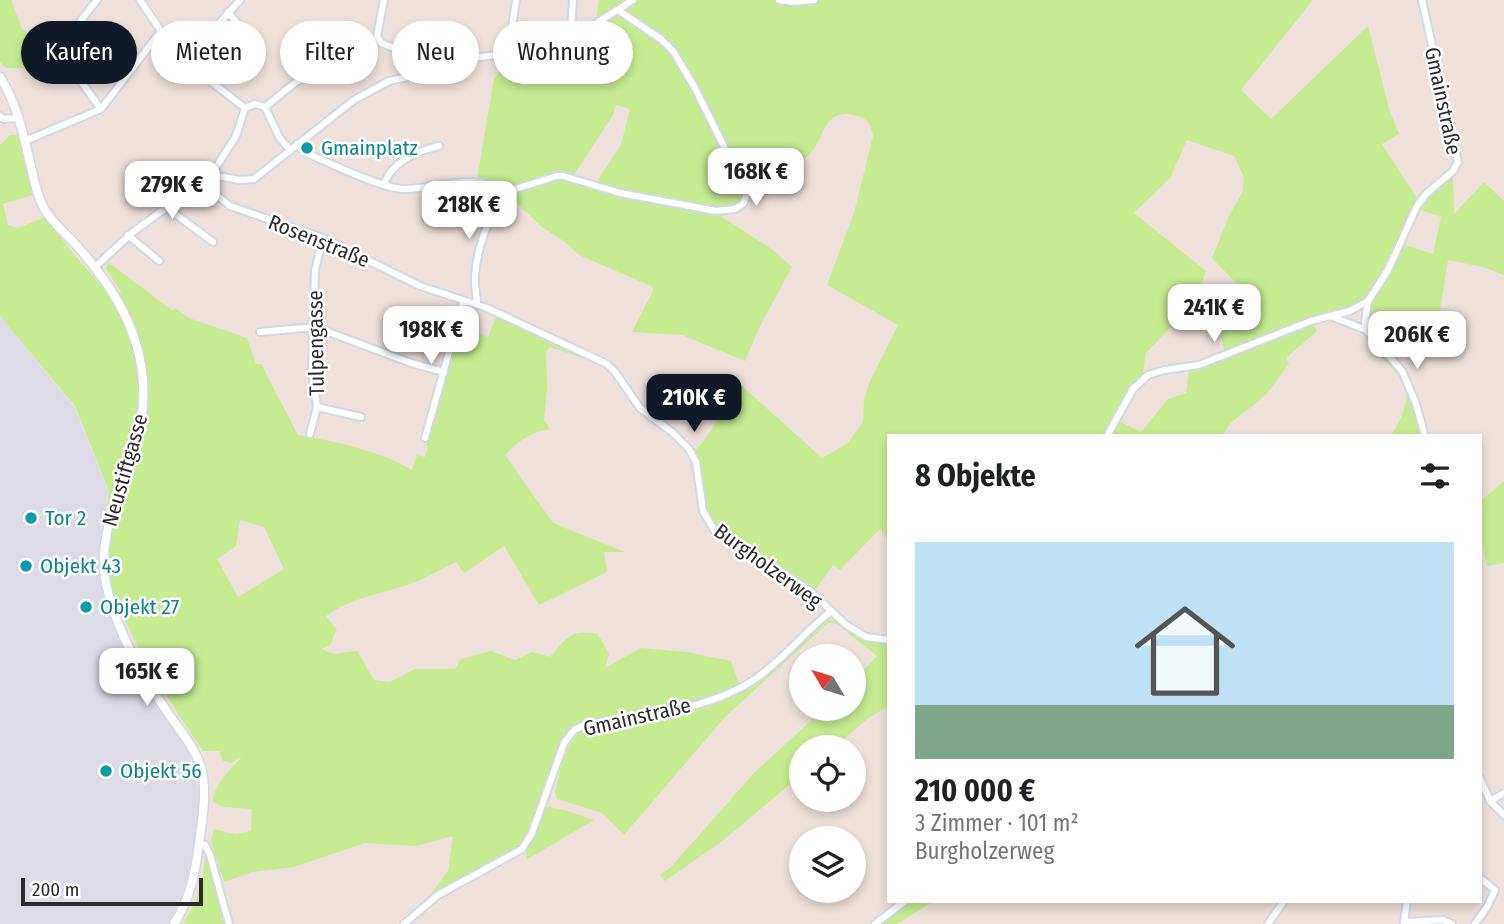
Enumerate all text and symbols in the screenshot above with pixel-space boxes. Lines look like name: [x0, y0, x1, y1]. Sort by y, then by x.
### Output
chip: Kaufen: [21, 21, 137, 84]
chip: Mieten: [151, 21, 266, 84]
chip: Filter: [280, 21, 378, 84]
chip: Neu: [392, 21, 479, 84]
chip: Wohnung: [493, 21, 633, 84]
street label: Gmainstraße: [1419, 45, 1467, 157]
place label: Gmainplatz: [321, 135, 418, 161]
marker: Gmainplatz: [299, 140, 315, 156]
pin: 168K €: [699, 148, 813, 208]
text: 168K €: [724, 157, 788, 185]
pin: 279K €: [115, 162, 229, 221]
text: 279K €: [141, 170, 203, 198]
pin: 218K €: [412, 182, 526, 241]
text: 218K €: [438, 190, 500, 218]
street label: Rosenstraße: [265, 209, 373, 273]
pin: 241K €: [1157, 284, 1271, 344]
street label: Tulpengasse: [302, 290, 330, 396]
text: 241K €: [1184, 293, 1244, 321]
pin: 198K €: [374, 306, 488, 366]
pin: 206K €: [1360, 312, 1474, 371]
text: 198K €: [399, 315, 463, 343]
text: 206K €: [1384, 320, 1450, 348]
pin: 210K €: [637, 374, 751, 434]
text: 210K €: [662, 383, 726, 411]
street label: Neustiftgasse: [97, 411, 153, 529]
icon: filters: [1416, 457, 1454, 495]
text: 8 Objekte: [915, 458, 1036, 494]
place label: Tor 2: [45, 505, 86, 531]
marker: Tor 2: [23, 510, 39, 526]
street label: Burgholzerweg: [709, 518, 827, 614]
place label: Objekt 43: [40, 553, 121, 579]
marker: Objekt 43: [18, 558, 34, 574]
icon: home: [1122, 588, 1248, 714]
place label: Objekt 27: [100, 594, 179, 620]
marker: Objekt 27: [78, 599, 94, 615]
north arrow: [789, 644, 866, 721]
map controls: [789, 644, 866, 903]
pin: 165K €: [90, 648, 204, 708]
text: 165K €: [115, 657, 179, 685]
street label: Gmainstraße: [581, 692, 693, 742]
button: locate: [789, 735, 866, 812]
place label: Objekt 56: [120, 758, 202, 784]
marker: Objekt 56: [98, 763, 114, 779]
text: 210 000 €: [915, 773, 1035, 809]
text: 3 Zimmer · 101 m²: [915, 809, 1079, 837]
button: layers: [789, 826, 866, 903]
text: Burgholzerweg: [915, 837, 1054, 865]
scale bar: [21, 875, 203, 907]
text: 200 m: [32, 878, 79, 901]

